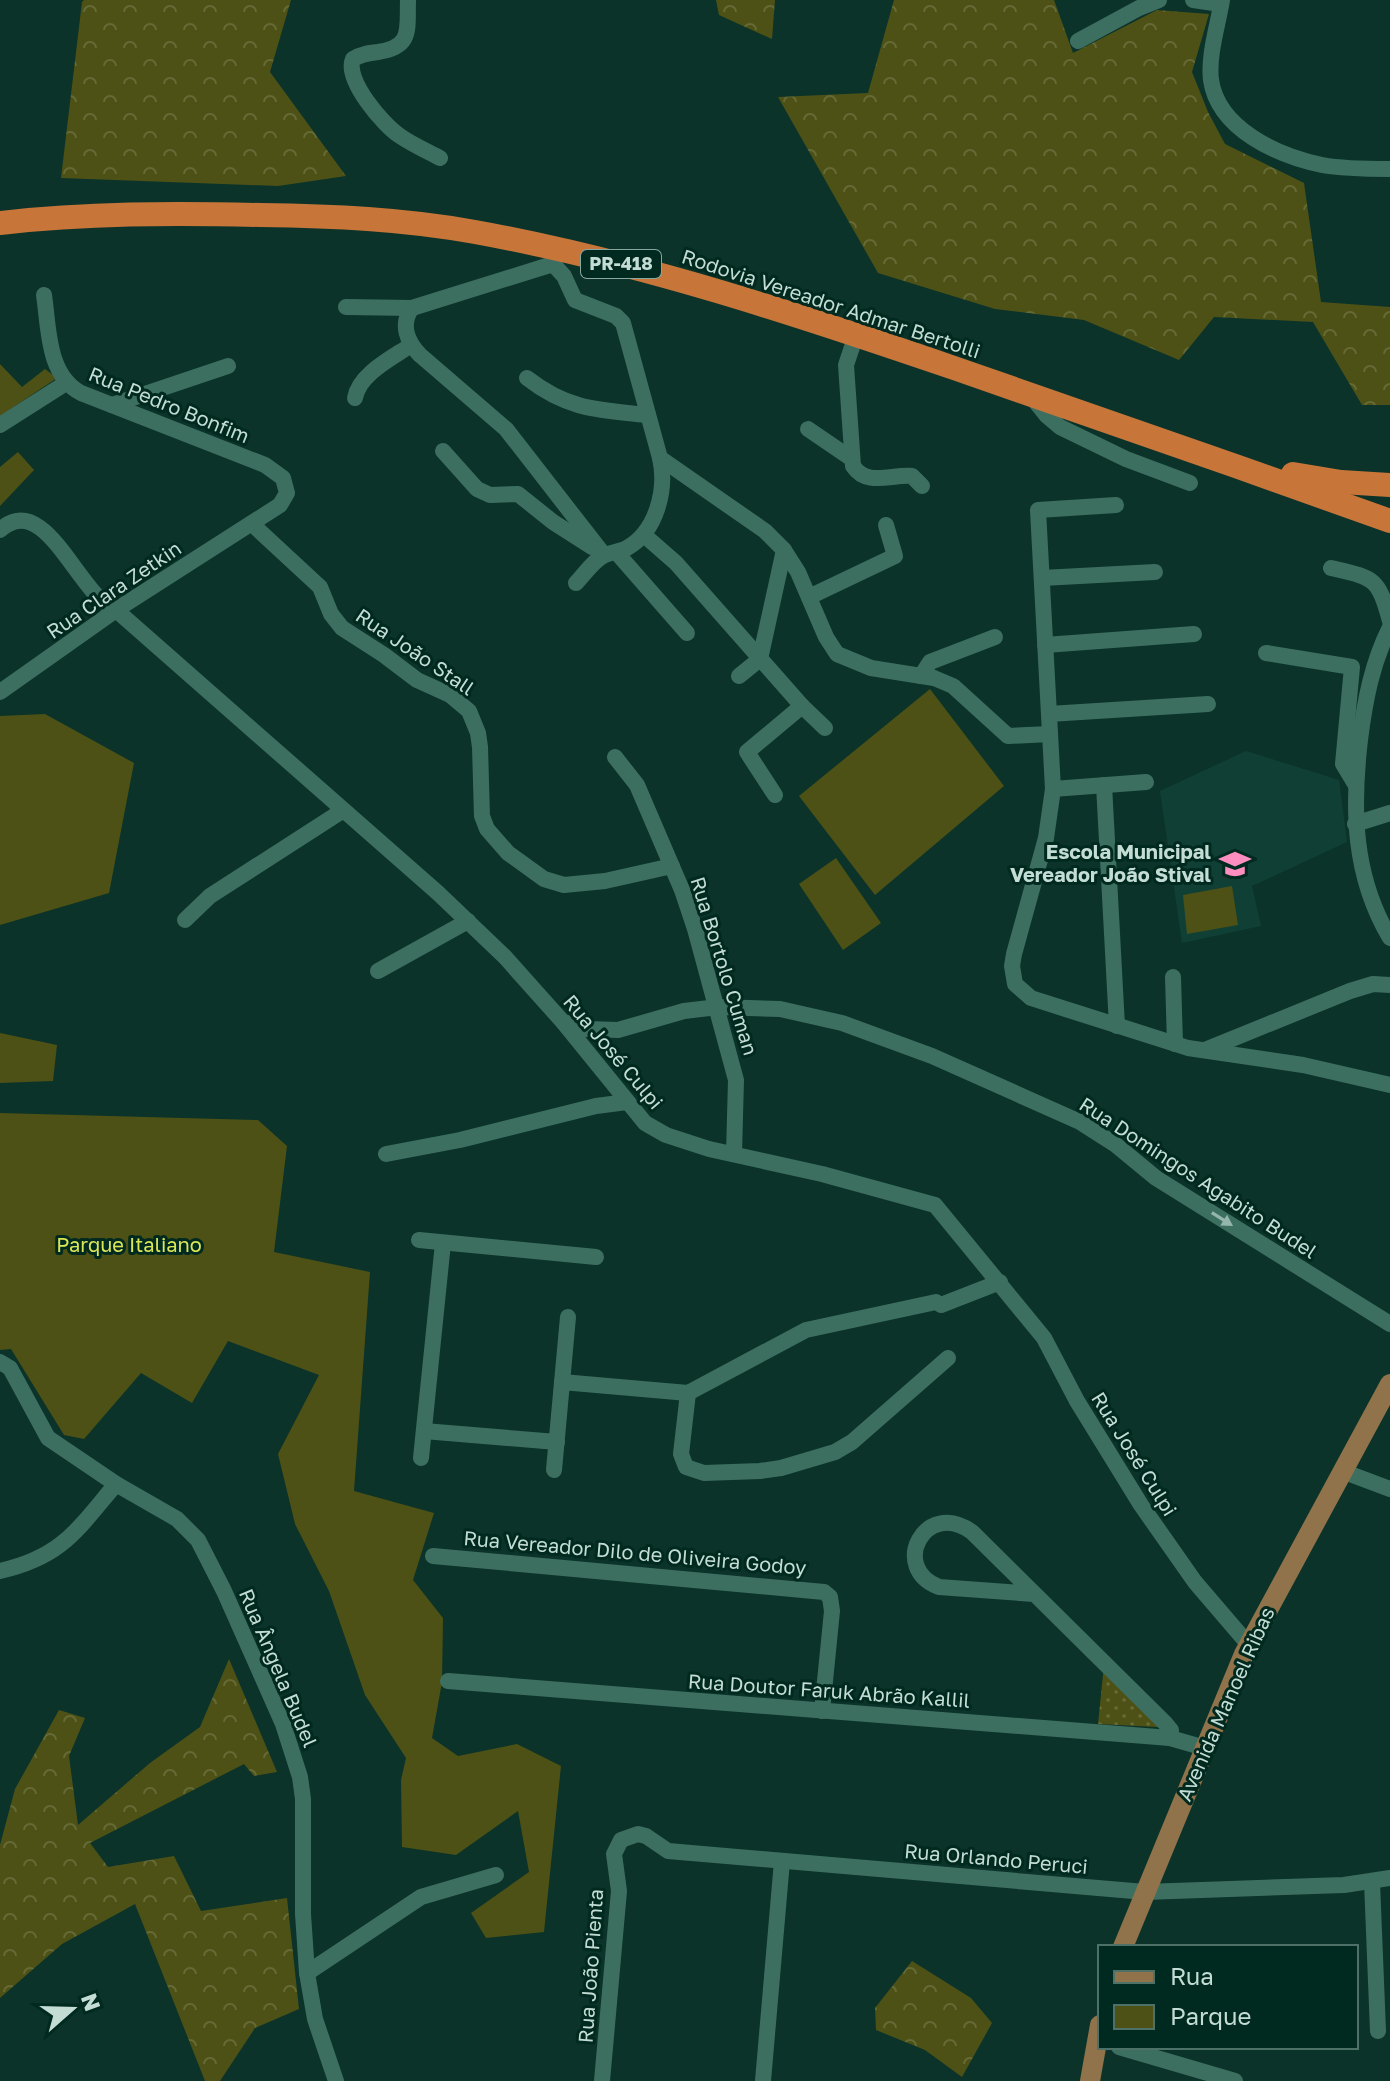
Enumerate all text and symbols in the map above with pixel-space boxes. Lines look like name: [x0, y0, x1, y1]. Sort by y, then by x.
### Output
street label: Rodovia Vereador Admar Bertolli: [679, 243, 983, 363]
road number: PR-418: [581, 250, 661, 278]
street label: Rua Pedro Bonfim: [86, 361, 253, 447]
street label: Rua Clara Zetkin: [42, 535, 185, 643]
street label: Rua João Stall: [352, 603, 479, 700]
place label: Escola Municipal Vereador João Stival: [1010, 839, 1211, 886]
school or university icon: Escola Municipal Vereador João Stival: [1218, 847, 1252, 881]
street label: Rua Bortolo Cuman: [686, 874, 764, 1058]
street label: Rua José Culpi: [559, 989, 668, 1113]
street label: Rua Domingos Agabito Budel: [1075, 1091, 1322, 1263]
one-way arrow: [1211, 1212, 1233, 1226]
park label: Parque Italiano: [56, 1232, 202, 1256]
street label: Rua José Culpi: [1087, 1387, 1183, 1520]
street label: Rua Vereador Dilo de Oliveira Godoy: [463, 1525, 807, 1579]
street label: Rua Ângela Budel: [235, 1585, 323, 1750]
street label: Avenida Manoel Ribas: [1171, 1603, 1279, 1804]
street label: Rua Doutor Faruk Abrão Kallil: [687, 1668, 971, 1712]
street label: Rua Orlando Peruci: [903, 1838, 1089, 1878]
street label: Rua João Pienta: [573, 1888, 607, 2044]
legend: [1098, 1945, 1358, 2049]
text: Rua: [1170, 1961, 1214, 1990]
north arrow: [32, 1969, 112, 2049]
text: N: [76, 1990, 107, 2014]
text: Parque: [1170, 2001, 1251, 2030]

